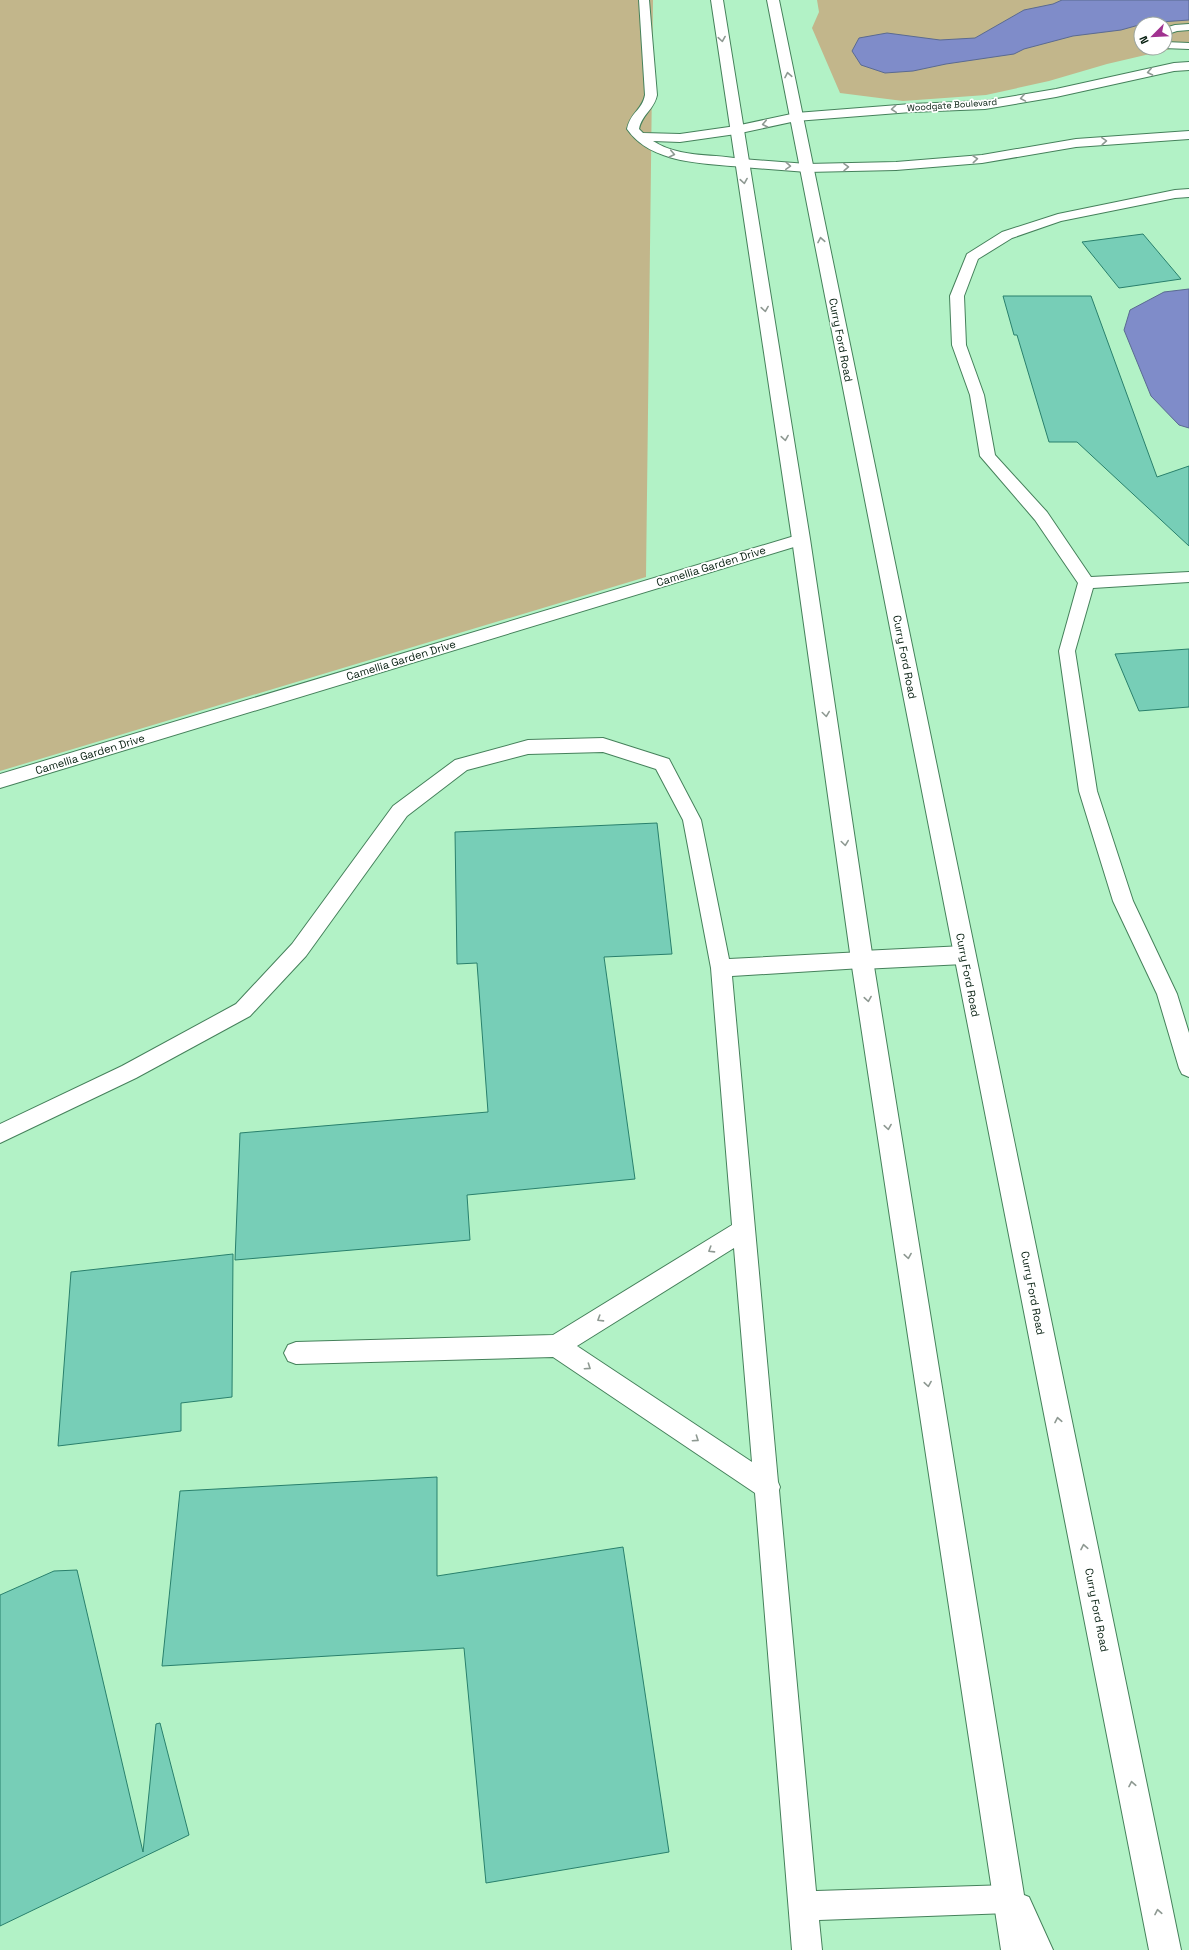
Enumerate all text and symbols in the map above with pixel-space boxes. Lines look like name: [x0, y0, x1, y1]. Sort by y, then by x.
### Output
north arrow: [1133, 16, 1173, 56]
text: N: [1136, 34, 1152, 46]
one-way arrow: [717, 35, 726, 42]
one-way arrow: [1147, 67, 1154, 75]
one-way arrow: [784, 71, 792, 78]
one-way arrow: [1020, 94, 1026, 102]
street label: Woodgate Boulevard: [907, 96, 998, 114]
one-way arrow: [891, 105, 897, 114]
one-way arrow: [762, 120, 768, 128]
one-way arrow: [1101, 136, 1107, 145]
one-way arrow: [669, 149, 675, 157]
one-way arrow: [972, 155, 979, 164]
one-way arrow: [785, 162, 791, 171]
one-way arrow: [843, 163, 849, 171]
one-way arrow: [740, 178, 748, 184]
one-way arrow: [818, 237, 826, 243]
street label: Curry Ford Road: [826, 297, 856, 383]
one-way arrow: [760, 306, 769, 312]
one-way arrow: [780, 435, 789, 441]
street label: Camellia Garden Drive: [655, 543, 767, 589]
street label: Curry Ford Road: [890, 614, 920, 700]
street label: Camellia Garden Drive: [345, 637, 457, 683]
one-way arrow: [821, 711, 830, 717]
street label: Camellia Garden Drive: [34, 731, 146, 777]
one-way arrow: [840, 840, 849, 846]
street label: Curry Ford Road: [953, 932, 983, 1018]
one-way arrow: [863, 996, 872, 1002]
one-way arrow: [883, 1124, 892, 1130]
one-way arrow: [708, 1246, 715, 1253]
street label: Curry Ford Road: [1018, 1250, 1048, 1336]
one-way arrow: [903, 1253, 912, 1259]
one-way arrow: [597, 1314, 604, 1321]
one-way arrow: [584, 1362, 591, 1370]
one-way arrow: [923, 1381, 932, 1387]
one-way arrow: [1055, 1417, 1063, 1423]
one-way arrow: [692, 1435, 699, 1442]
one-way arrow: [1080, 1544, 1089, 1550]
street label: Curry Ford Road: [1082, 1567, 1112, 1653]
one-way arrow: [1128, 1781, 1137, 1787]
one-way arrow: [1154, 1909, 1162, 1915]

